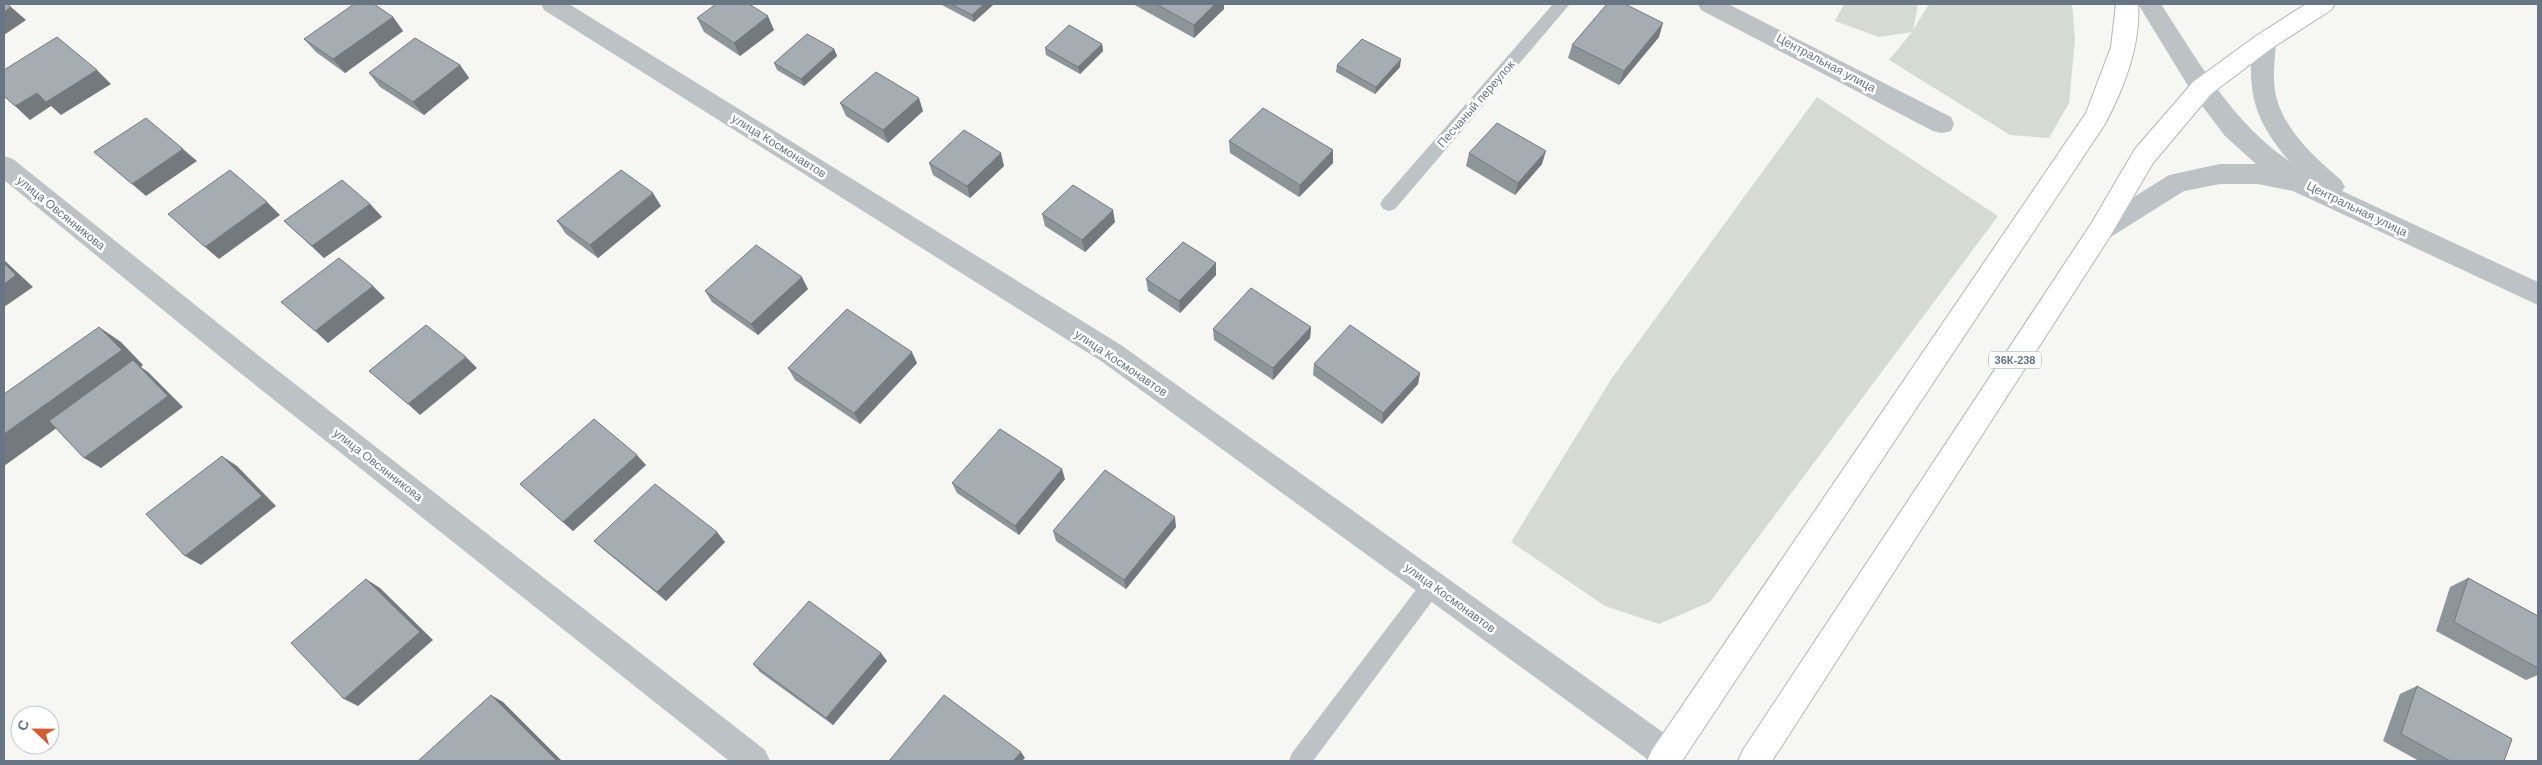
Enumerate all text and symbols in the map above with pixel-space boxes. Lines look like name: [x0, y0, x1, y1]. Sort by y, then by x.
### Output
street label: Центральная улица: [1774, 31, 1878, 95]
street label: Песчаный переулок: [1434, 57, 1518, 150]
street label: улица Космонавтов: [729, 111, 829, 181]
street label: улица Овсянникова: [14, 173, 108, 253]
street label: Центральная улица: [2304, 179, 2410, 240]
street label: улица Космонавтов: [1072, 327, 1170, 399]
road number: 36К-238: [1989, 352, 2041, 368]
street label: улица Овсянникова: [331, 426, 426, 504]
street label: улица Космонавтов: [1402, 560, 1498, 636]
north arrow: [10, 705, 60, 755]
text: С: [14, 717, 32, 733]

